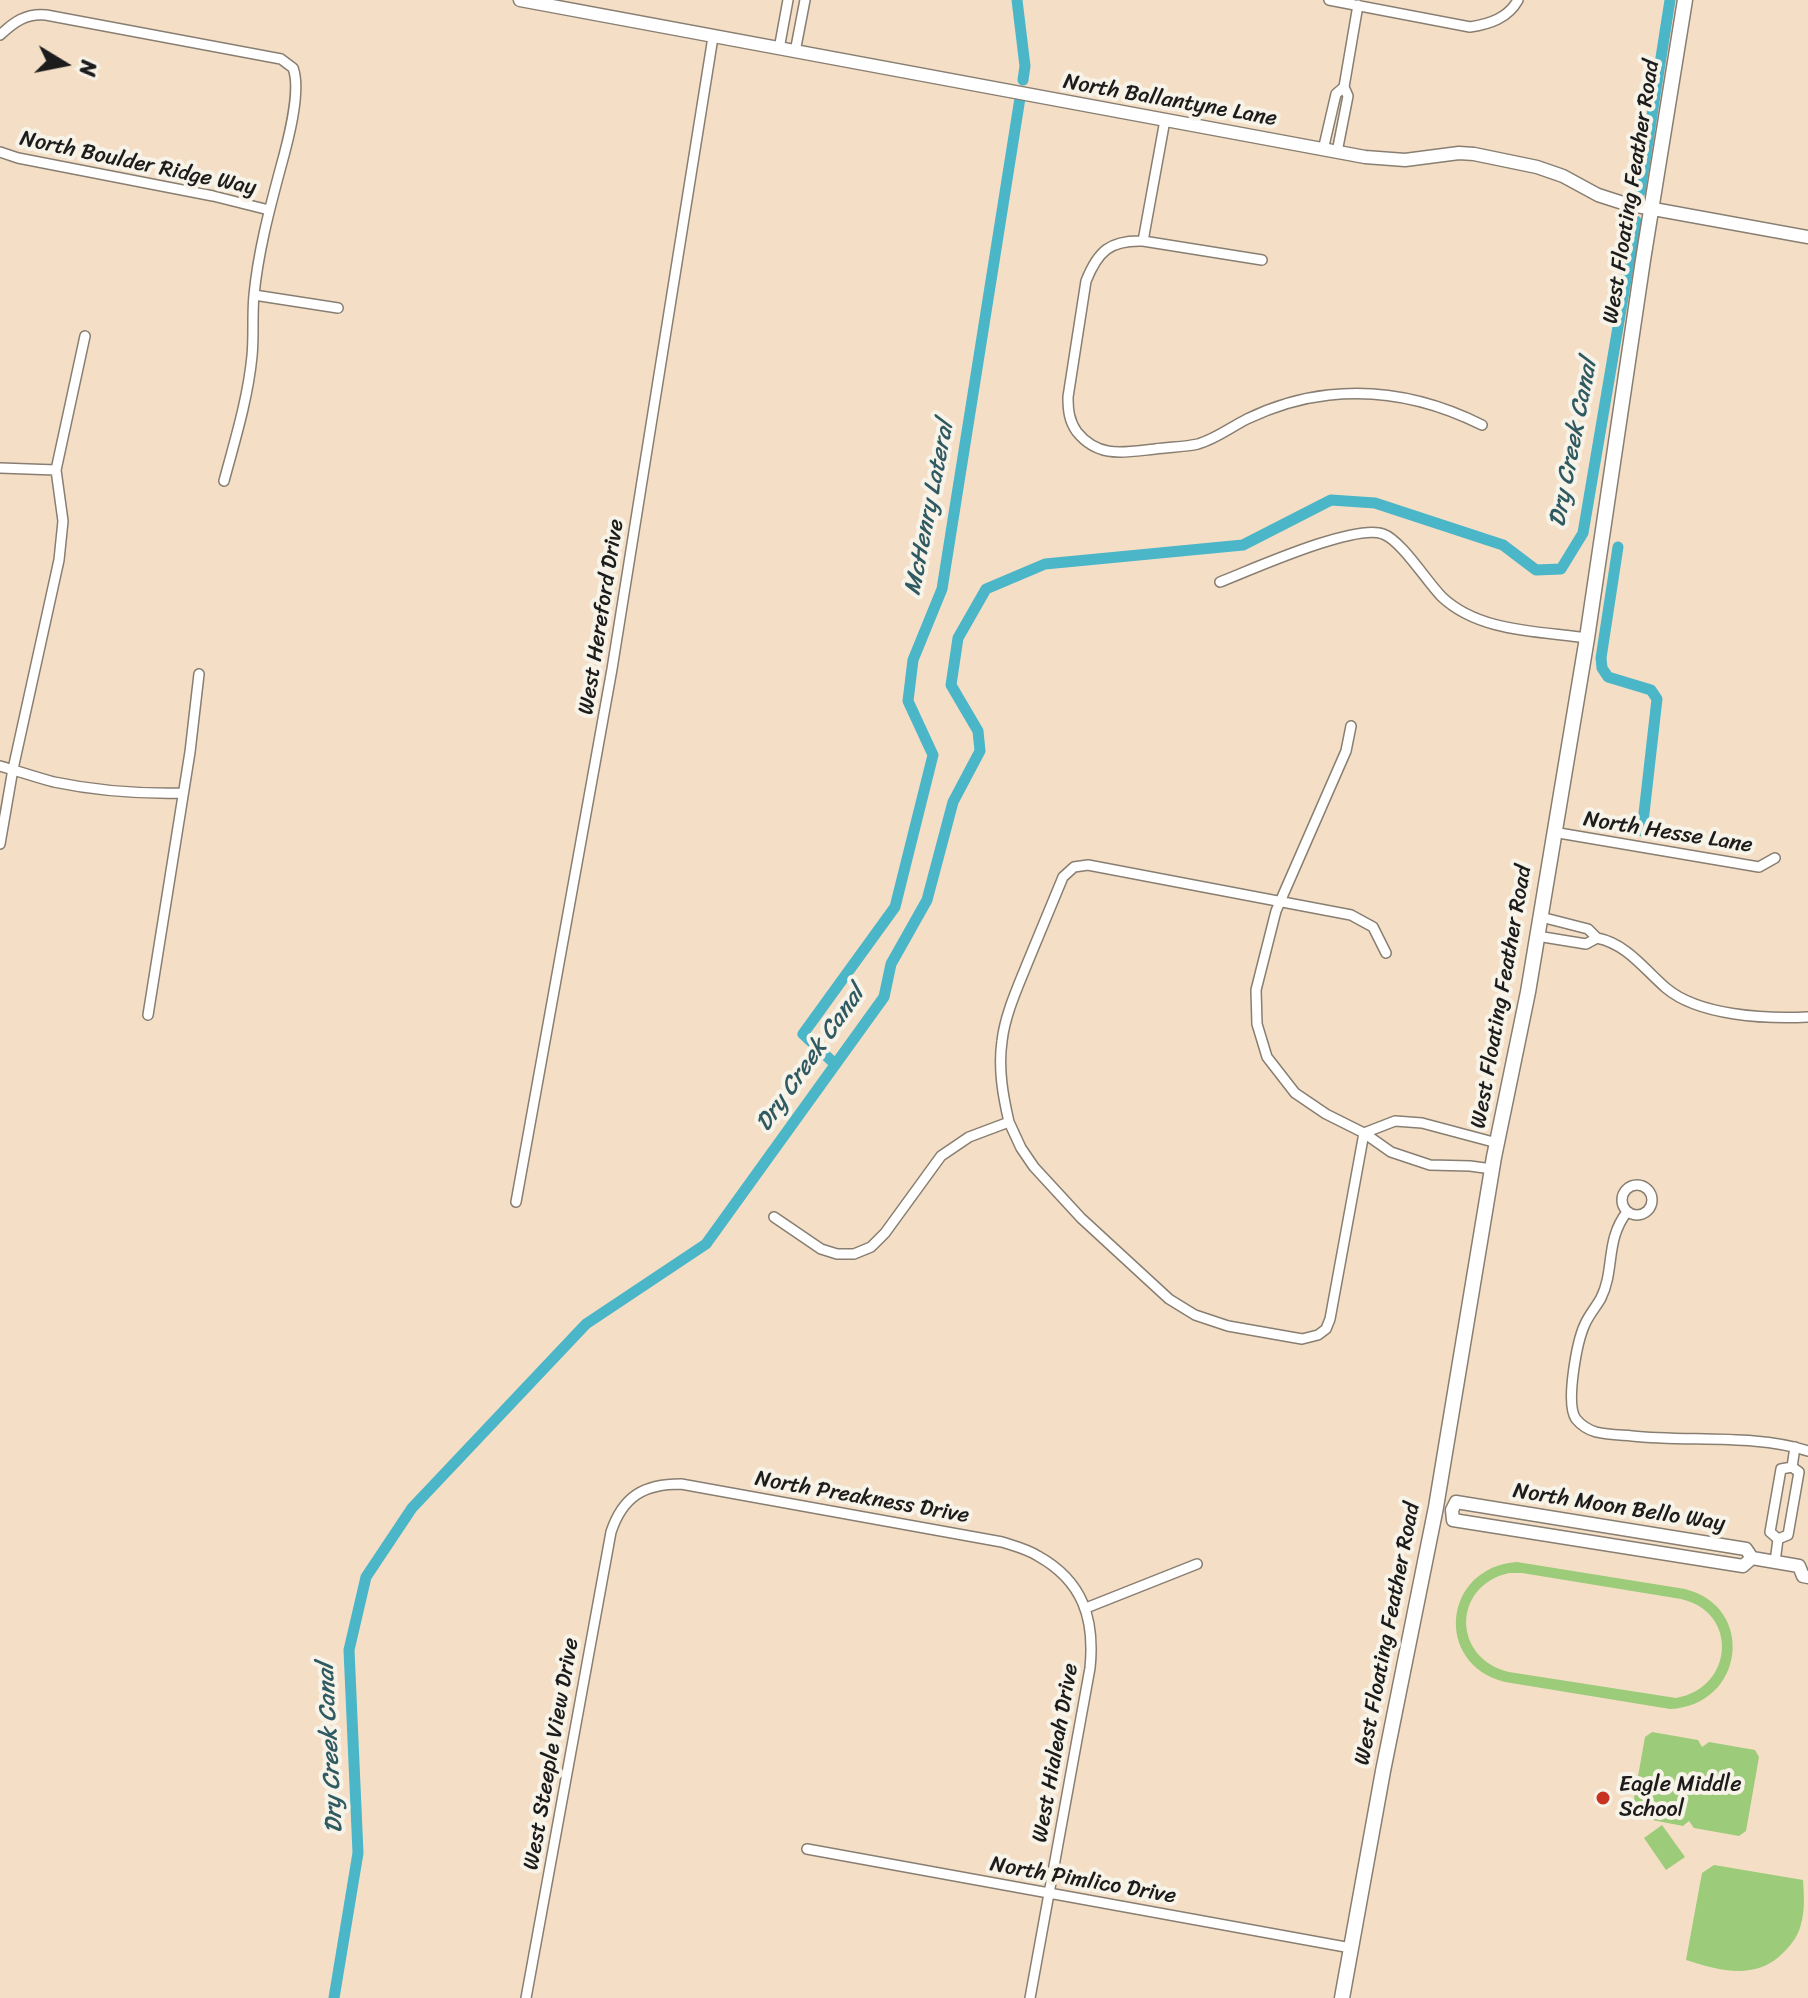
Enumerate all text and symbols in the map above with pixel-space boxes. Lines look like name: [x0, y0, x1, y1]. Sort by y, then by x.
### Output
north arrow: [24, 24, 104, 104]
text: N: [68, 57, 109, 79]
street label: West Floating Feather Road: [1598, 58, 1666, 326]
street label: North Ballantyne Lane: [1061, 69, 1279, 133]
street label: North Boulder Ridge Way: [17, 126, 259, 202]
water label: Dry Creek Canal: [1544, 357, 1604, 529]
water label: McHenry Lateral: [899, 418, 961, 598]
street label: West Hereford Drive: [574, 517, 630, 717]
street label: North Hesse Lane: [1582, 807, 1754, 859]
street label: West Floating Feather Road: [1466, 863, 1538, 1131]
water label: Dry Creek Canal: [750, 981, 872, 1137]
street label: North Preakness Drive: [753, 1466, 971, 1530]
street label: North Moon Bello Way: [1511, 1478, 1727, 1538]
street label: West Floating Feather Road: [1350, 1501, 1426, 1767]
street label: West Steeple View Drive: [519, 1636, 585, 1872]
street label: West Hialeah Drive: [1027, 1661, 1085, 1845]
water label: Dry Creek Canal: [312, 1662, 350, 1834]
place label: Eagle Middle School: [1619, 1772, 1741, 1824]
marker: Eagle Middle School: [1594, 1789, 1612, 1807]
street label: North Pimlico Drive: [988, 1852, 1178, 1910]

